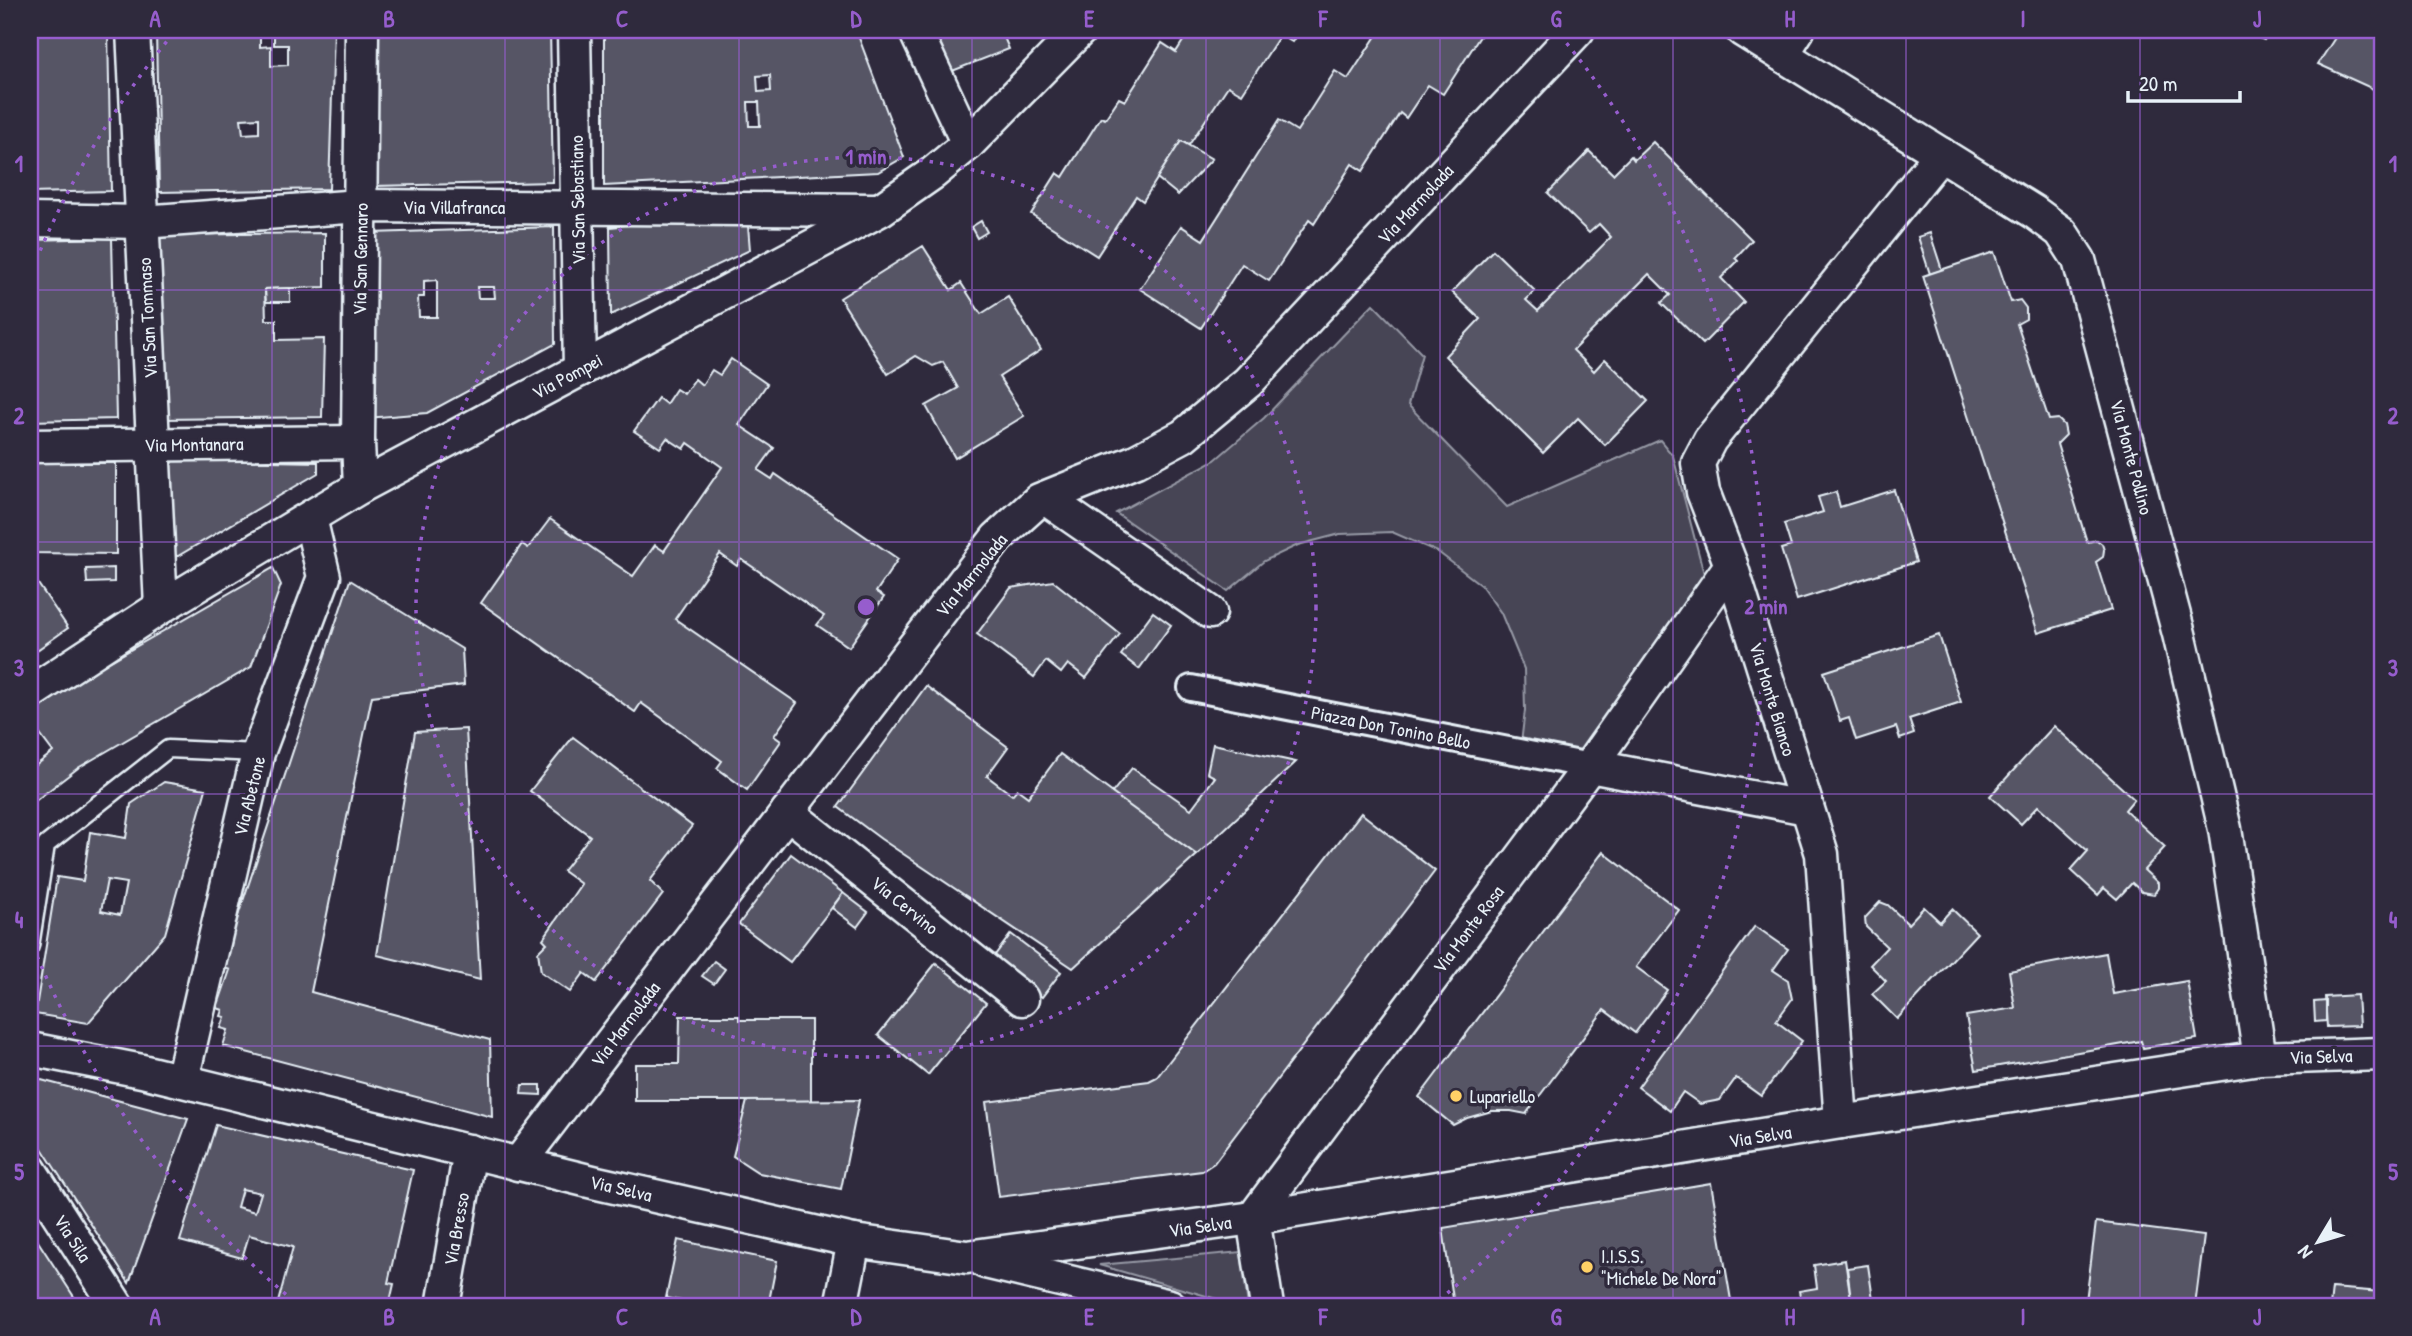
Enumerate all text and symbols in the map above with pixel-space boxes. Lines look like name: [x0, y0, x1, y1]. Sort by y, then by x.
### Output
text: A: [149, 3, 161, 34]
text: B: [383, 3, 395, 34]
text: C: [616, 3, 628, 34]
text: D: [851, 3, 863, 34]
text: E: [1084, 3, 1095, 34]
text: F: [1318, 3, 1329, 34]
text: G: [1550, 3, 1562, 34]
text: H: [1785, 3, 1796, 34]
text: I: [2020, 3, 2026, 34]
text: J: [2253, 3, 2262, 34]
scale bar: [2128, 60, 2240, 104]
text: 20 m: [2139, 69, 2177, 98]
street label: Via San Sebastiano: [563, 135, 591, 265]
text: 1 min: [846, 142, 886, 171]
text: 1: [15, 148, 23, 179]
text: 1: [2389, 148, 2397, 179]
street label: Via Marmolada: [1371, 158, 1459, 250]
street label: Via Villafranca: [403, 194, 506, 220]
street label: Via San Gennaro: [346, 202, 374, 315]
street label: Via San Tommaso: [131, 257, 163, 379]
street label: Via Pompei: [527, 347, 607, 405]
street label: Via Monte Pollino: [2104, 397, 2160, 518]
text: 2: [14, 400, 25, 431]
text: 2: [2388, 400, 2399, 431]
street label: Via Montanara: [144, 430, 244, 458]
street label: Via Marmolada: [929, 527, 1013, 622]
text: 2 min: [1744, 592, 1788, 621]
centre of rings: [854, 595, 878, 619]
street label: Via Monte Bianco: [1743, 639, 1803, 759]
text: 3: [14, 652, 24, 683]
text: 3: [2388, 652, 2398, 683]
street label: Piazza Don Tonino Bello: [1309, 699, 1473, 755]
street label: Via Abetone: [226, 753, 272, 839]
street label: Via Cervino: [866, 870, 945, 941]
street label: Via Monte Rosa: [1426, 879, 1510, 978]
text: 4: [15, 904, 24, 935]
text: 4: [2389, 904, 2398, 935]
street label: Via Marmolada: [584, 976, 666, 1072]
street label: Via Selva: [2289, 1042, 2354, 1070]
place label: Lupariello: [1470, 1083, 1536, 1109]
marker: Lupariello: [1448, 1088, 1464, 1104]
street label: Via Selva: [1727, 1118, 1794, 1154]
text: 5: [14, 1156, 24, 1187]
text: 5: [2388, 1156, 2398, 1187]
street label: Via Selva: [587, 1168, 655, 1208]
street label: Via Bresso: [437, 1190, 475, 1267]
north arrow: [2282, 1206, 2352, 1276]
street label: Via Sila: [48, 1209, 98, 1267]
street label: Via Selva: [1167, 1209, 1234, 1243]
text: N: [2291, 1240, 2318, 1264]
place label: I.I.S.S. "Michele De Nora": [1601, 1243, 1721, 1291]
marker: I.I.S.S. "Michele De Nora": [1579, 1259, 1595, 1275]
text: A: [149, 1301, 161, 1332]
text: B: [383, 1301, 395, 1332]
text: C: [616, 1301, 628, 1332]
text: D: [851, 1301, 863, 1332]
text: E: [1084, 1301, 1095, 1332]
text: F: [1318, 1301, 1329, 1332]
text: G: [1550, 1301, 1562, 1332]
text: H: [1785, 1301, 1796, 1332]
text: I: [2020, 1301, 2026, 1332]
text: J: [2253, 1301, 2262, 1332]

